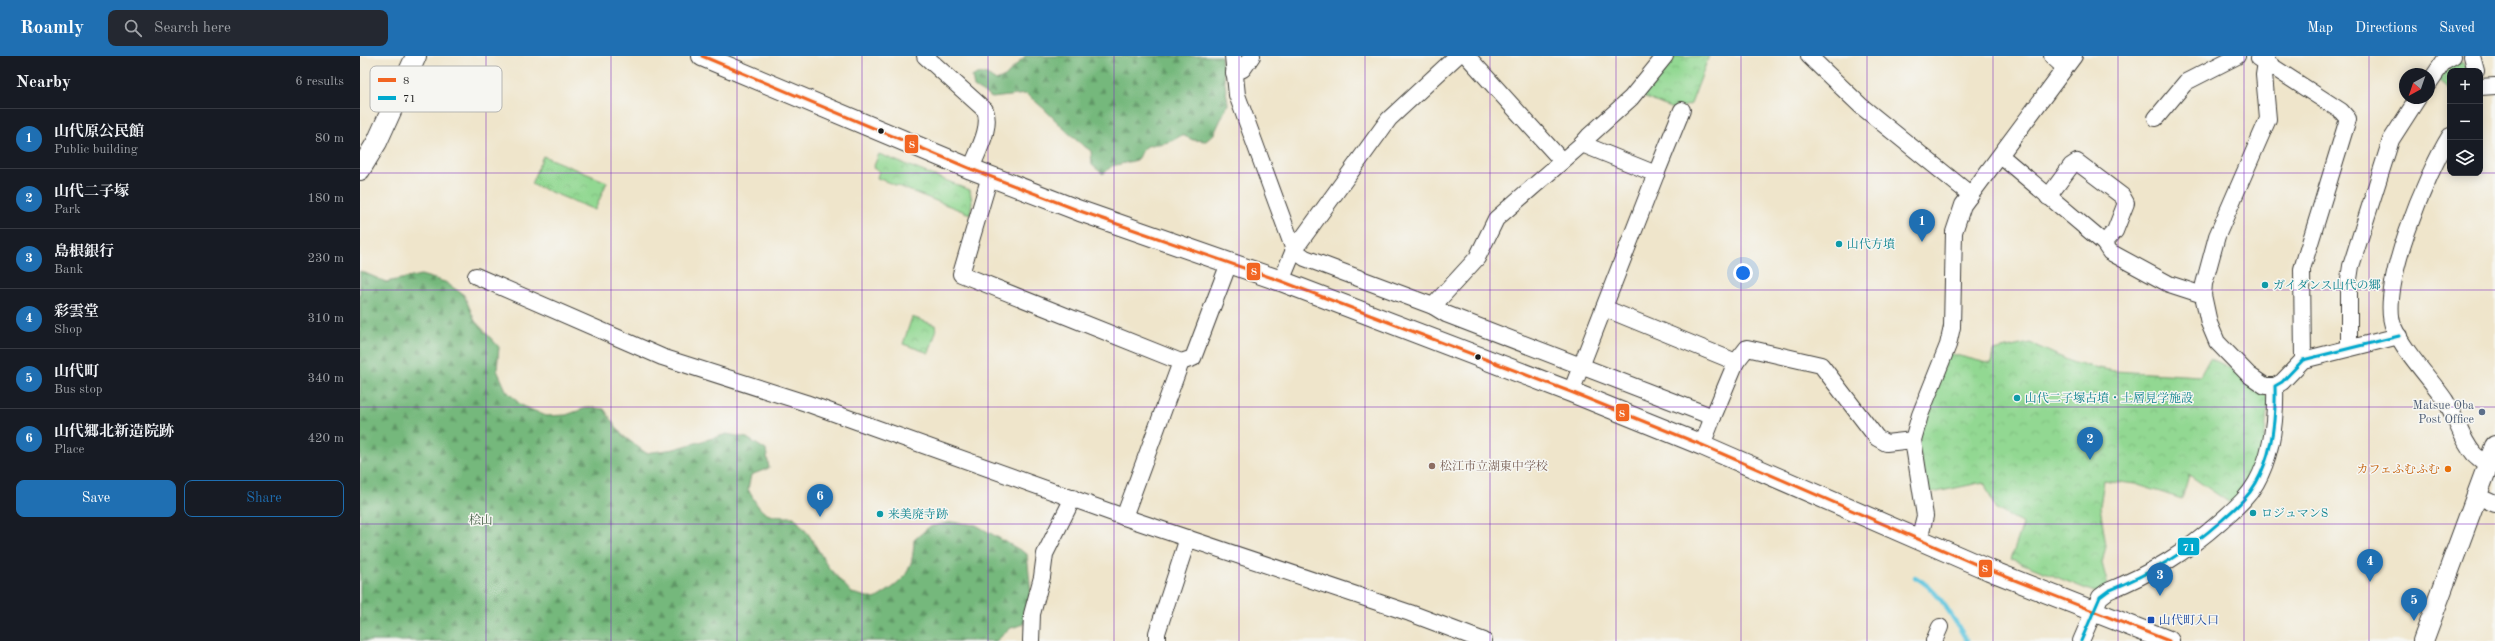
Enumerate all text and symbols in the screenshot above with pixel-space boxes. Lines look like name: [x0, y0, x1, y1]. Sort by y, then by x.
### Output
search box: [108, 10, 388, 46]
icon: search: [122, 17, 144, 39]
text: Roamly: [20, 19, 84, 38]
text: Search here: [154, 21, 231, 36]
text: Map: [2307, 21, 2333, 35]
text: Directions: [2355, 21, 2417, 35]
text: Saved: [2439, 21, 2475, 35]
legend: [370, 66, 502, 112]
north arrow: [2399, 68, 2435, 104]
map controls: [2447, 68, 2483, 176]
button: +: [2447, 68, 2483, 104]
text: Nearby: [16, 74, 71, 91]
text: 6 results: [295, 75, 344, 88]
text: 8: [403, 76, 409, 87]
text: 71: [403, 94, 416, 105]
button: −: [2447, 104, 2483, 140]
text: 山代原公民館: [54, 125, 144, 140]
unlabelled marker: [876, 126, 886, 136]
text: 1: [25, 132, 33, 145]
text: 80 m: [315, 132, 344, 145]
line badge: 8: [904, 134, 919, 154]
text: 8: [909, 140, 915, 151]
button: layers: [2447, 140, 2483, 176]
text: Public building: [54, 143, 138, 156]
text: 山代二子塚: [54, 185, 129, 200]
text: 2: [25, 192, 33, 205]
text: 180 m: [307, 192, 344, 205]
text: Park: [54, 203, 81, 216]
pin: 1: [1909, 209, 1935, 242]
place label: 山代方墳: [1847, 237, 1895, 251]
marker: 山代方墳: [1834, 239, 1844, 249]
text: 島根銀行: [54, 245, 114, 260]
text: 3: [25, 252, 33, 265]
text: 230 m: [307, 252, 344, 265]
line badge: 8: [1246, 262, 1261, 281]
text: Bank: [54, 263, 83, 276]
your location: [1733, 263, 1753, 283]
text: 8: [1251, 267, 1257, 278]
place label: ガイダンス山代の郷: [2273, 278, 2381, 292]
marker: ガイダンス山代の郷: [2260, 280, 2270, 290]
text: 彩雲堂: [54, 305, 99, 320]
text: 4: [25, 312, 33, 325]
text: 310 m: [307, 312, 344, 325]
text: Shop: [54, 323, 82, 336]
unlabelled marker: [1473, 352, 1483, 362]
text: 山代町: [54, 365, 99, 380]
text: 5: [25, 372, 33, 385]
text: 340 m: [307, 372, 344, 385]
text: Bus stop: [54, 383, 103, 396]
place label: 山代二子塚古墳・土層見学施設: [2025, 391, 2193, 405]
marker: 山代二子塚古墳・土層見学施設: [2012, 393, 2022, 403]
place label: Matsue Oba Post Office: [2413, 400, 2474, 426]
line badge: 8: [1615, 403, 1630, 422]
marker: Matsue Oba Post Office: [2477, 407, 2487, 417]
text: 8: [1619, 409, 1625, 420]
text: 山代郷北新造院跡: [54, 425, 174, 440]
pin: 2: [2077, 427, 2103, 460]
text: 6: [25, 432, 33, 445]
text: 420 m: [307, 432, 344, 445]
text: Place: [54, 443, 84, 456]
place label: 松江市立湖東中学校: [1440, 459, 1548, 473]
marker: 松江市立湖東中学校: [1427, 461, 1437, 471]
place label: カフェふむふむ: [2357, 463, 2440, 476]
marker: カフェふむふむ: [2443, 464, 2453, 474]
button: Save: [16, 480, 176, 517]
button: Share: [184, 480, 344, 517]
pin: 6: [807, 484, 833, 517]
place label: 来美廃寺跡: [888, 507, 948, 521]
place label: ロジュマンS: [2261, 507, 2328, 520]
marker: ロジュマンS: [2248, 508, 2258, 518]
marker: 来美廃寺跡: [875, 509, 885, 519]
park label: 桧山: [469, 513, 493, 527]
line badge: 71: [2177, 537, 2200, 556]
text: 71: [2183, 543, 2195, 554]
pin: 4: [2357, 549, 2383, 582]
line badge: 8: [1978, 559, 1993, 578]
pin: 3: [2147, 563, 2173, 596]
text: 8: [1982, 564, 1988, 575]
pin: 5: [2401, 588, 2427, 621]
place label: 山代町入口: [2159, 614, 2219, 627]
marker: 山代町入口: [2146, 615, 2156, 625]

